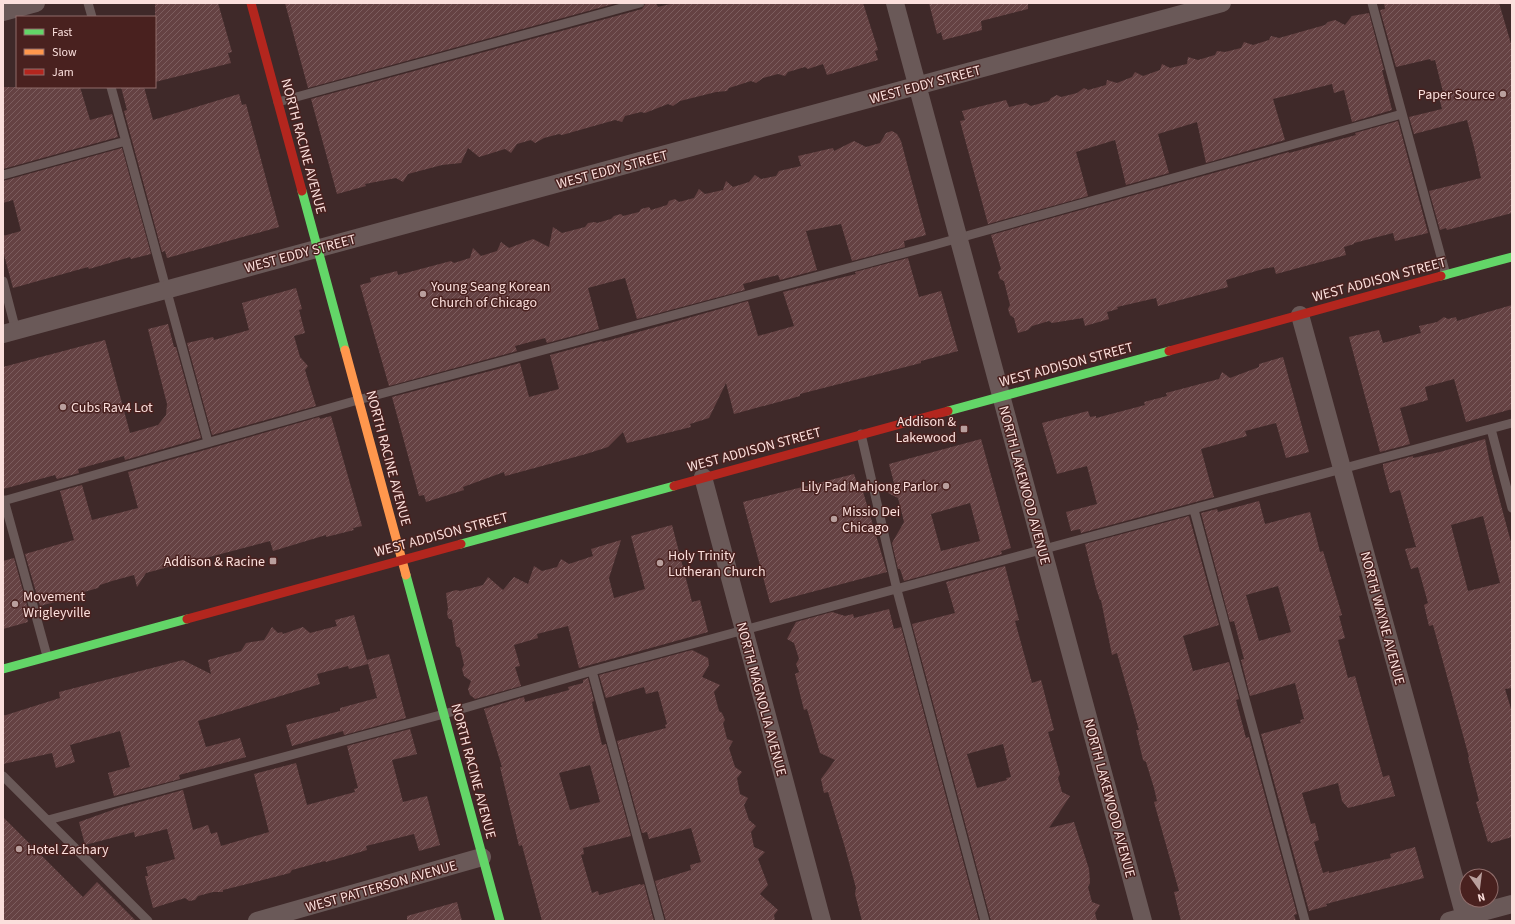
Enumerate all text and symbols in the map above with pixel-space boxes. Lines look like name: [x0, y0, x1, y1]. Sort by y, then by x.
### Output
legend: [16, 16, 156, 88]
text: Fast: [52, 24, 72, 41]
text: Slow: [52, 44, 77, 61]
street label: WEST EDDY STREET: [867, 60, 984, 109]
text: Jam: [52, 64, 74, 81]
street label: NORTH RACINE AVENUE: [275, 76, 331, 216]
place label: Paper Source: [1418, 85, 1495, 105]
marker: Paper Source: [1498, 89, 1508, 99]
street label: WEST EDDY STREET: [554, 145, 671, 194]
street label: WEST EDDY STREET: [242, 229, 359, 278]
street label: WEST ADDISON STREET: [1310, 252, 1449, 307]
place label: Young Seang Korean Church of Chicago: [430, 277, 550, 313]
marker: Young Seang Korean Church of Chicago: [418, 289, 428, 299]
street label: WEST ADDISON STREET: [997, 337, 1136, 392]
street label: NORTH RACINE AVENUE: [360, 388, 416, 528]
place label: Cubs Rav4 Lot: [71, 398, 153, 418]
marker: Cubs Rav4 Lot: [58, 402, 68, 412]
street label: NORTH LAKEWOOD AVENUE: [993, 404, 1055, 567]
place label: Addison & Lakewood: [895, 412, 956, 448]
street label: WEST ADDISON STREET: [685, 422, 824, 477]
marker: Addison & Lakewood: [959, 424, 969, 434]
place label: Lily Pad Mahjong Parlor: [801, 477, 938, 497]
marker: Lily Pad Mahjong Parlor: [941, 481, 951, 491]
place label: Missio Dei Chicago: [842, 502, 900, 538]
street label: WEST ADDISON STREET: [372, 507, 511, 562]
marker: Missio Dei Chicago: [829, 514, 839, 524]
place label: Holy Trinity Lutheran Church: [668, 546, 766, 582]
street label: NORTH WAYNE AVENUE: [1355, 549, 1409, 687]
place label: Addison & Racine: [164, 552, 265, 572]
marker: Addison & Racine: [268, 556, 278, 566]
marker: Holy Trinity Lutheran Church: [655, 558, 665, 568]
place label: Movement Wrigleyville: [23, 587, 91, 623]
marker: Movement Wrigleyville: [10, 599, 20, 609]
street label: NORTH MAGNOLIA AVENUE: [731, 620, 791, 778]
street label: NORTH RACINE AVENUE: [445, 701, 501, 841]
street label: NORTH LAKEWOOD AVENUE: [1078, 717, 1140, 880]
place label: Hotel Zachary: [27, 840, 109, 860]
marker: Hotel Zachary: [14, 844, 24, 854]
street label: WEST PATTERSON AVENUE: [303, 856, 459, 918]
north arrow: [1459, 868, 1499, 908]
text: N: [1476, 889, 1487, 905]

